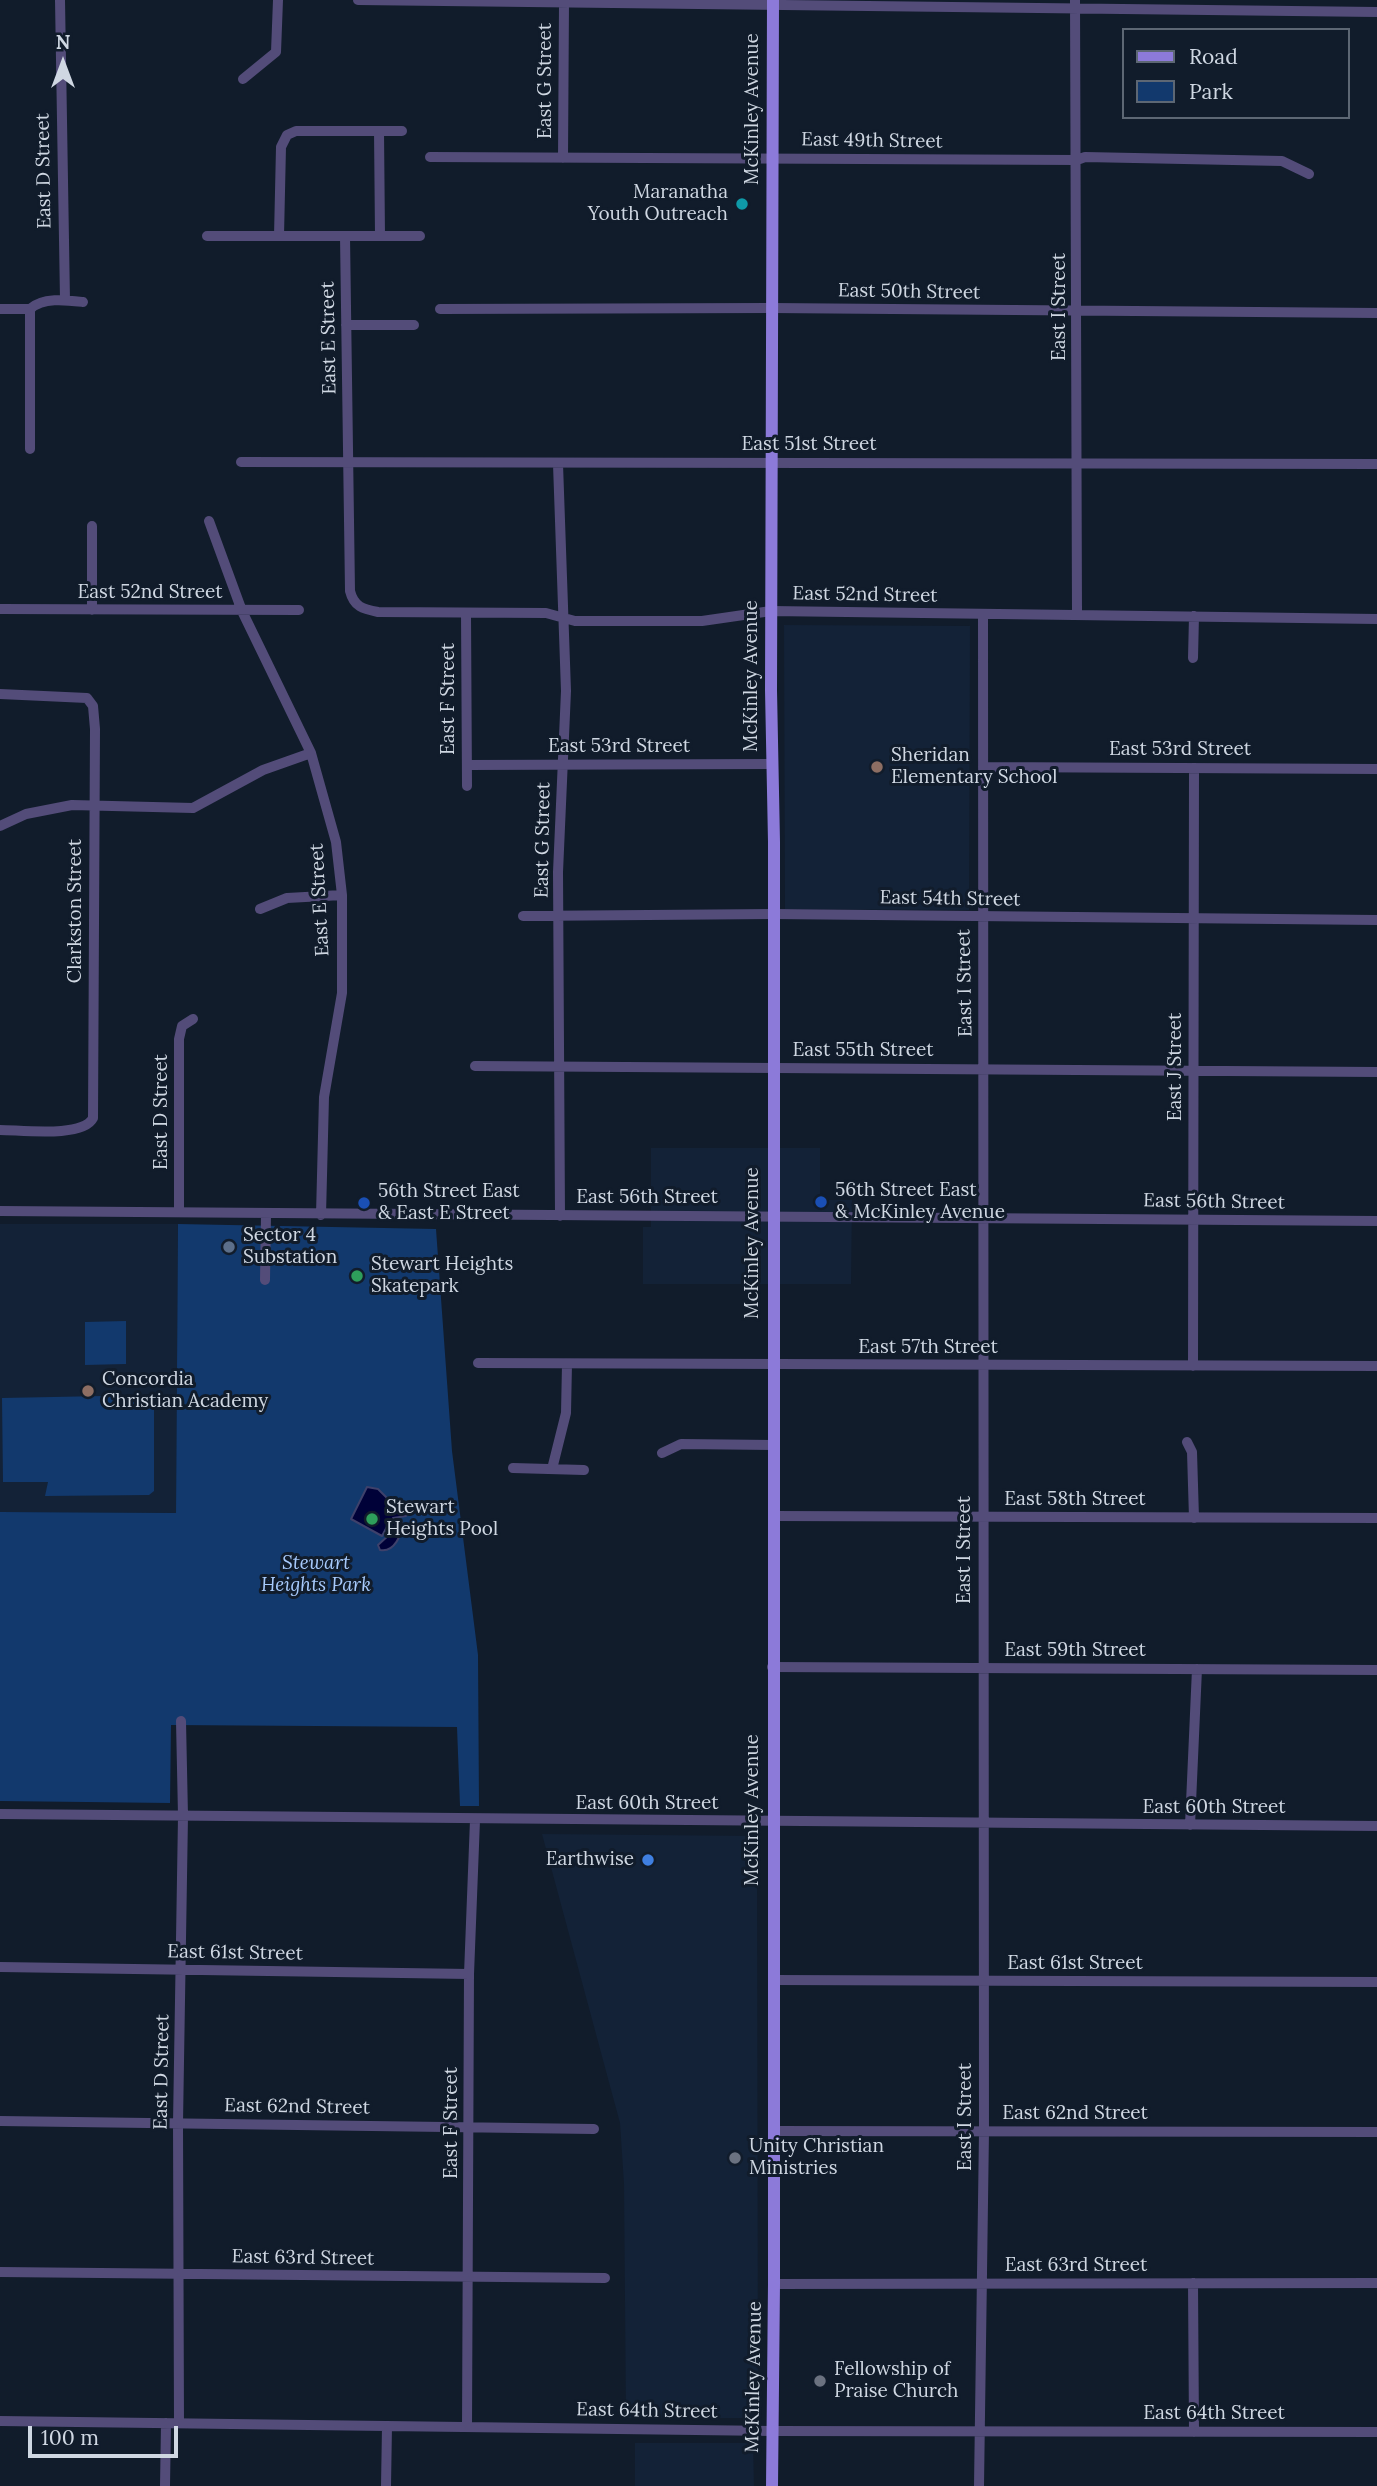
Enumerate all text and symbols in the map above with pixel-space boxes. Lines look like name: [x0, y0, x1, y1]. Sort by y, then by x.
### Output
street label: East G Street: [535, 23, 557, 139]
north arrow: [28, 28, 98, 98]
legend: [1122, 28, 1349, 119]
text: N: [56, 30, 70, 54]
street label: McKinley Avenue: [742, 33, 764, 185]
text: Road: [1189, 43, 1238, 70]
text: Park: [1189, 78, 1233, 105]
street label: East D Street: [32, 113, 56, 229]
street label: East 49th Street: [801, 128, 943, 154]
place label: Maranatha Youth Outreach: [588, 182, 728, 226]
marker: Maranatha Youth Outreach: [734, 196, 750, 212]
street label: East I Street: [1049, 253, 1071, 361]
street label: East 50th Street: [838, 279, 980, 305]
street label: East E Street: [317, 281, 341, 395]
street label: East 51st Street: [741, 434, 877, 456]
street label: East 52nd Street: [77, 582, 223, 604]
street label: East 52nd Street: [792, 582, 938, 608]
street label: McKinley Avenue: [741, 600, 763, 752]
street label: East F Street: [438, 643, 460, 755]
street label: East 53rd Street: [548, 736, 690, 758]
street label: East 53rd Street: [1109, 739, 1251, 761]
place label: Sheridan Elementary School: [891, 745, 1057, 789]
marker: Sheridan Elementary School: [869, 759, 885, 775]
street label: East G Street: [531, 782, 555, 898]
street label: Clarkston Street: [65, 839, 87, 983]
street label: East E Street: [306, 843, 334, 957]
street label: East 54th Street: [879, 886, 1021, 912]
street label: East I Street: [953, 929, 977, 1037]
street label: East J Street: [1165, 1013, 1187, 1121]
street label: East 55th Street: [792, 1040, 934, 1062]
street label: East D Street: [151, 1054, 173, 1170]
street label: McKinley Avenue: [742, 1167, 764, 1319]
place label: 56th Street East & McKinley Avenue: [835, 1180, 1005, 1224]
place label: 56th Street East & East E Street: [378, 1181, 520, 1225]
street label: East 56th Street: [576, 1187, 718, 1209]
street label: East 56th Street: [1143, 1189, 1285, 1215]
marker: 56th Street East & McKinley Avenue: [813, 1194, 829, 1210]
marker: 56th Street East & East E Street: [356, 1195, 372, 1211]
place label: Sector 4 Substation: [243, 1225, 337, 1269]
marker: Sector 4 Substation: [221, 1239, 237, 1255]
place label: Stewart Heights Skatepark: [371, 1254, 513, 1298]
marker: Stewart Heights Skatepark: [349, 1268, 365, 1284]
street label: East 57th Street: [858, 1337, 998, 1359]
place label: Concordia Christian Academy: [102, 1369, 268, 1413]
marker: Concordia Christian Academy: [80, 1383, 96, 1399]
street label: East 58th Street: [1004, 1489, 1146, 1511]
street label: East I Street: [954, 1496, 976, 1604]
place label: Stewart Heights Pool: [386, 1497, 498, 1541]
marker: Stewart Heights Pool: [364, 1511, 380, 1527]
park label: Stewart Heights Park: [261, 1553, 371, 1597]
street label: East 59th Street: [1004, 1640, 1146, 1662]
street label: McKinley Avenue: [742, 1734, 764, 1886]
street label: East 60th Street: [575, 1793, 719, 1815]
street label: East 60th Street: [1142, 1797, 1286, 1819]
place label: Earthwise: [546, 1849, 634, 1871]
marker: Earthwise: [640, 1852, 656, 1868]
street label: East 61st Street: [167, 1940, 303, 1966]
street label: East 61st Street: [1007, 1953, 1143, 1975]
street label: East D Street: [150, 2014, 174, 2130]
street label: East I Street: [955, 2063, 977, 2171]
street label: East F Street: [441, 2067, 463, 2179]
street label: East 62nd Street: [224, 2094, 370, 2120]
street label: East 62nd Street: [1002, 2103, 1148, 2125]
place label: Unity Christian Ministries: [749, 2136, 884, 2180]
marker: Unity Christian Ministries: [727, 2150, 743, 2166]
street label: East 63rd Street: [231, 2245, 375, 2271]
street label: East 63rd Street: [1005, 2255, 1147, 2277]
street label: McKinley Avenue: [741, 2301, 767, 2453]
place label: Fellowship of Praise Church: [834, 2359, 958, 2403]
marker: Fellowship of Praise Church: [812, 2373, 828, 2389]
street label: East 64th Street: [576, 2398, 718, 2424]
street label: East 64th Street: [1143, 2403, 1285, 2425]
scale bar: [32, 2412, 182, 2456]
text: 100 m: [41, 2424, 99, 2451]

